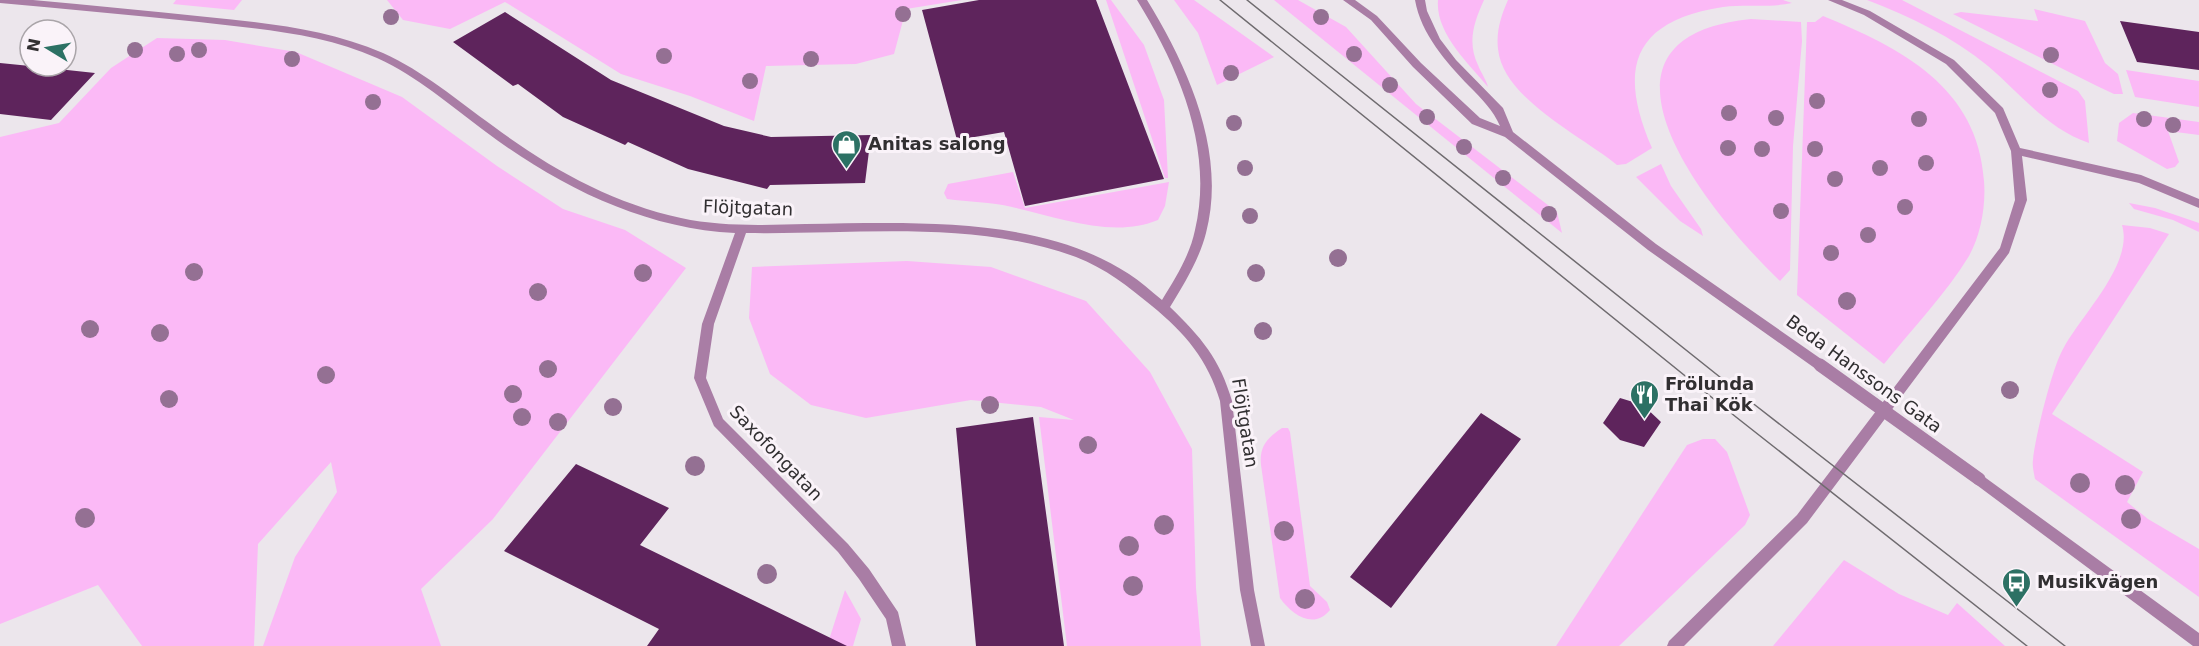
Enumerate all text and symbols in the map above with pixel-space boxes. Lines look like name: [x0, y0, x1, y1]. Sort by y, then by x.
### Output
north arrow: [18, 18, 78, 78]
text: N: [23, 37, 44, 54]
shop icon: Anitas salong: [831, 128, 863, 170]
place label: Anitas salong: [868, 133, 1006, 154]
street label: Flöjtgatan: [702, 195, 794, 220]
street label: Beda Hanssons Gata: [1783, 310, 1946, 437]
place label: Frölunda Thai Kök: [1665, 373, 1754, 415]
street label: Flöjtgatan: [1228, 377, 1263, 469]
restaurant icon: Frölunda Thai Kök: [1628, 378, 1660, 420]
street label: Saxofongatan: [726, 401, 827, 505]
bus stop icon: Musikvägen: [2000, 566, 2032, 608]
place label: Musikvägen: [2037, 571, 2158, 592]

